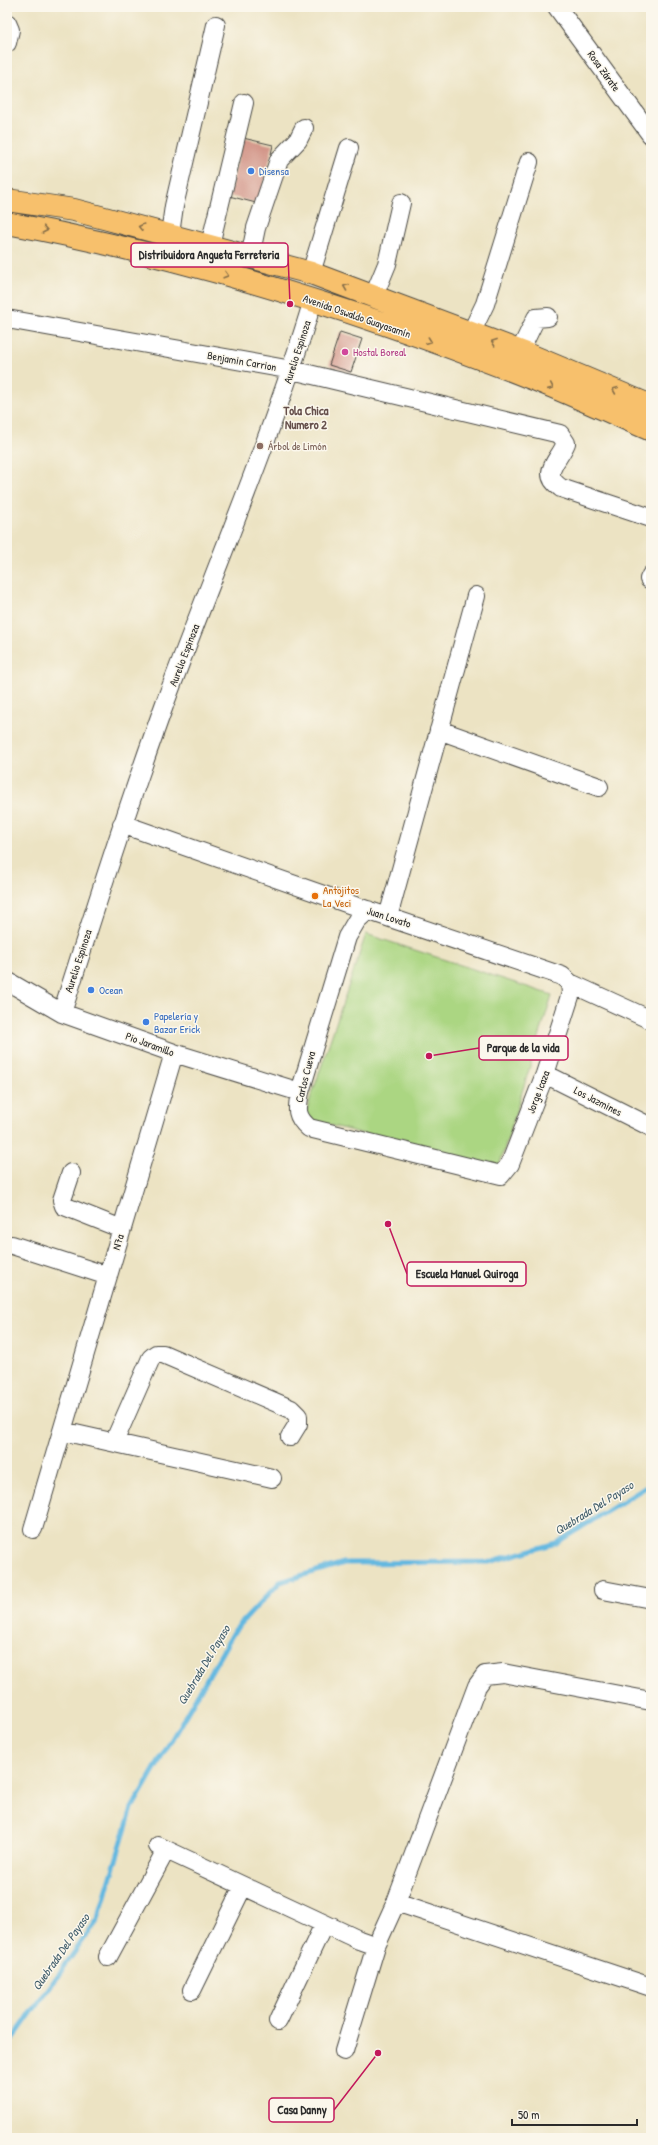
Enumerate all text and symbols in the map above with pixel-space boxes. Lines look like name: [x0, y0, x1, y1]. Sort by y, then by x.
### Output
street label: Rosa Zárate: [584, 48, 624, 95]
place label: Disensa: [259, 164, 290, 178]
marker: Disensa: [246, 166, 256, 176]
one-way arrow: [138, 223, 145, 232]
one-way arrow: [42, 225, 48, 234]
callout: Distribuidora Angueta Ferreteria: [131, 243, 288, 267]
text: Distribuidora Angueta Ferreteria: [139, 246, 280, 264]
one-way arrow: [222, 270, 229, 279]
one-way arrow: [343, 284, 350, 292]
street label: Avenida Oswaldo Guayasamín: [301, 291, 413, 341]
street label: Aurelio Espinoza: [280, 318, 314, 385]
one-way arrow: [426, 337, 433, 345]
one-way arrow: [491, 338, 498, 347]
place label: Hostal Boreal: [353, 345, 406, 359]
marker: Hostal Boreal: [340, 347, 350, 357]
street label: Benjamin Carrion: [206, 348, 278, 374]
one-way arrow: [547, 382, 554, 390]
one-way arrow: [612, 387, 619, 395]
district label: Tola Chica Numero 2: [283, 402, 329, 433]
place label: Árbol de Limón: [268, 439, 327, 453]
marker: Árbol de Limón: [255, 441, 265, 451]
street label: Aurelio Espinoza: [166, 621, 203, 688]
place label: Antojitos La Veci: [323, 883, 359, 910]
marker: Antojitos La Veci: [310, 891, 320, 901]
street label: Juan Lovato: [365, 903, 413, 931]
street label: Aurelio Espinoza: [61, 927, 95, 994]
place label: Ocean: [99, 983, 123, 997]
marker: Ocean: [86, 985, 96, 995]
place label: Papelería y Bazar Erick: [154, 1009, 201, 1036]
marker: Papelería y Bazar Erick: [141, 1017, 151, 1027]
street label: Pio Jaramillo: [124, 1029, 177, 1059]
callout: Parque de la vida: [479, 1036, 568, 1060]
text: Parque de la vida: [487, 1039, 560, 1057]
street label: Carlos Cueva: [292, 1049, 318, 1104]
street label: Jorge Icaza: [523, 1068, 553, 1115]
street label: Los Jazmines: [572, 1083, 624, 1119]
street label: N7a: [109, 1232, 127, 1252]
callout: Escuela Manuel Quiroga: [407, 1262, 526, 1286]
text: Escuela Manuel Quiroga: [416, 1265, 519, 1283]
water label: Quebrada Del Payaso: [551, 1476, 637, 1539]
water label: Quebrada Del Payaso: [173, 1621, 235, 1708]
water label: Quebrada Del Payaso: [28, 1909, 94, 1993]
callout: Casa Danny: [269, 2098, 334, 2122]
text: Casa Danny: [277, 2101, 327, 2119]
scale bar: [512, 2101, 637, 2127]
text: 50 m: [518, 2106, 539, 2123]

